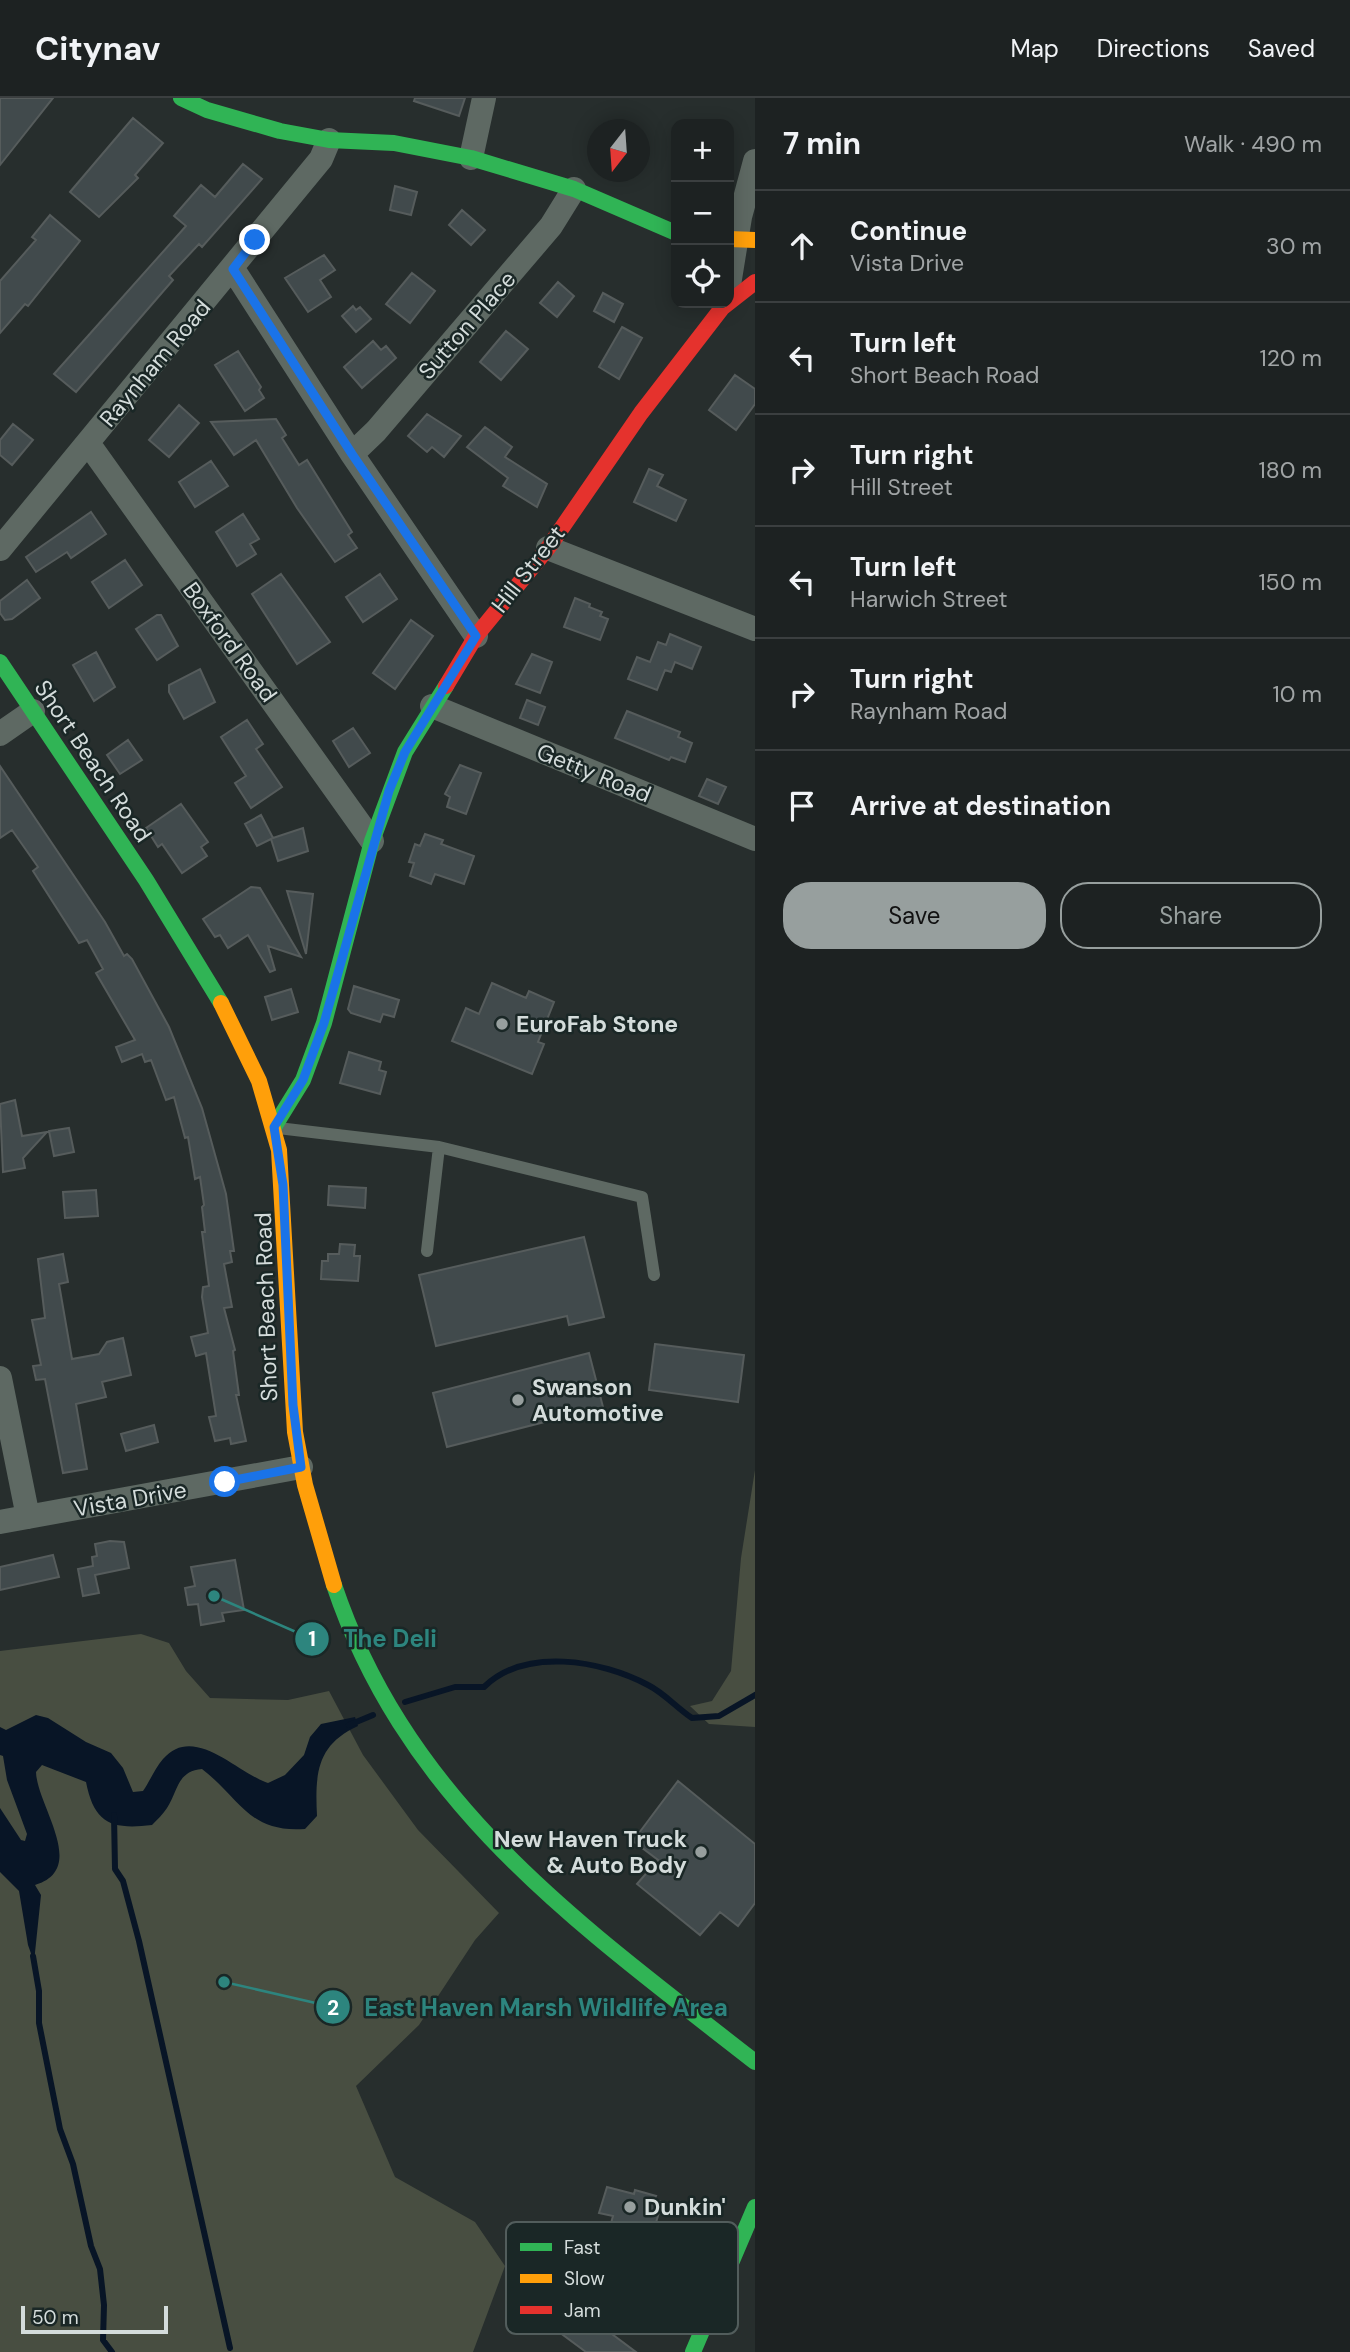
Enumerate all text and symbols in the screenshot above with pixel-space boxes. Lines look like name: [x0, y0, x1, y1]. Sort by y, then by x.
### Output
text: Citynav: [35, 27, 160, 70]
text: Map: [1011, 33, 1059, 64]
text: Directions: [1097, 33, 1210, 64]
text: Saved: [1248, 33, 1315, 64]
north arrow: [587, 119, 650, 182]
map controls: [671, 119, 734, 308]
button: +: [671, 119, 734, 182]
text: 7 min: [783, 124, 861, 163]
text: Walk · 490 m: [1184, 129, 1322, 159]
button: −: [671, 182, 734, 245]
text: Continue: [850, 214, 967, 248]
route end: [239, 224, 270, 255]
icon: ahead: [783, 227, 821, 265]
text: 30 m: [1266, 231, 1322, 261]
button: locate: [671, 245, 734, 308]
text: Vista Drive: [850, 248, 964, 278]
street label: Sutton Place: [412, 264, 522, 386]
street label: Raynham Road: [93, 293, 217, 433]
text: Turn left: [850, 326, 957, 360]
icon: left: [783, 339, 821, 377]
text: 120 m: [1259, 343, 1322, 373]
text: Short Beach Road: [850, 360, 1039, 390]
text: Turn right: [850, 438, 974, 472]
icon: right: [783, 451, 821, 489]
text: 180 m: [1258, 455, 1322, 485]
text: Hill Street: [850, 472, 953, 502]
street label: Hill Street: [485, 519, 571, 619]
text: Turn left: [850, 550, 957, 584]
icon: left: [783, 563, 821, 601]
text: 150 m: [1258, 567, 1322, 597]
street label: Boxford Road: [176, 576, 284, 708]
text: Harwich Street: [850, 584, 1007, 614]
text: Turn right: [850, 662, 974, 696]
street label: Short Beach Road: [28, 674, 158, 848]
icon: right: [783, 675, 821, 713]
text: 10 m: [1272, 679, 1322, 709]
text: Raynham Road: [850, 696, 1007, 726]
street label: Getty Road: [532, 737, 656, 809]
icon: arrive: [783, 787, 821, 825]
text: Arrive at destination: [850, 789, 1111, 823]
button: Save: [783, 882, 1046, 949]
button: Share: [1060, 882, 1322, 949]
place label: EuroFab Stone: [516, 1009, 678, 1039]
marker: EuroFab Stone: [494, 1016, 510, 1032]
street label: Short Beach Road: [248, 1212, 284, 1402]
place label: Swanson Automotive: [532, 1372, 664, 1428]
marker: Swanson Automotive: [510, 1392, 526, 1408]
route start: [209, 1466, 240, 1497]
street label: Vista Drive: [71, 1474, 189, 1524]
callout: The Deli: [294, 1616, 451, 1661]
text: The Deli: [343, 1623, 437, 1654]
text: 1: [308, 1625, 316, 1653]
place label: New Haven Truck & Auto Body: [494, 1824, 687, 1880]
marker: New Haven Truck & Auto Body: [693, 1844, 709, 1860]
callout: East Haven Marsh Wildlife Area: [315, 1985, 742, 2030]
text: East Haven Marsh Wildlife Area: [364, 1992, 728, 2023]
text: 2: [327, 1994, 339, 2022]
place label: Dunkin': [644, 2192, 726, 2222]
marker: Dunkin': [622, 2199, 638, 2215]
legend: [506, 2222, 738, 2334]
text: Fast: [564, 2235, 600, 2260]
text: Slow: [564, 2266, 605, 2291]
text: Jam: [564, 2298, 601, 2323]
scale bar: [21, 2303, 168, 2335]
text: 50 m: [32, 2305, 79, 2330]

